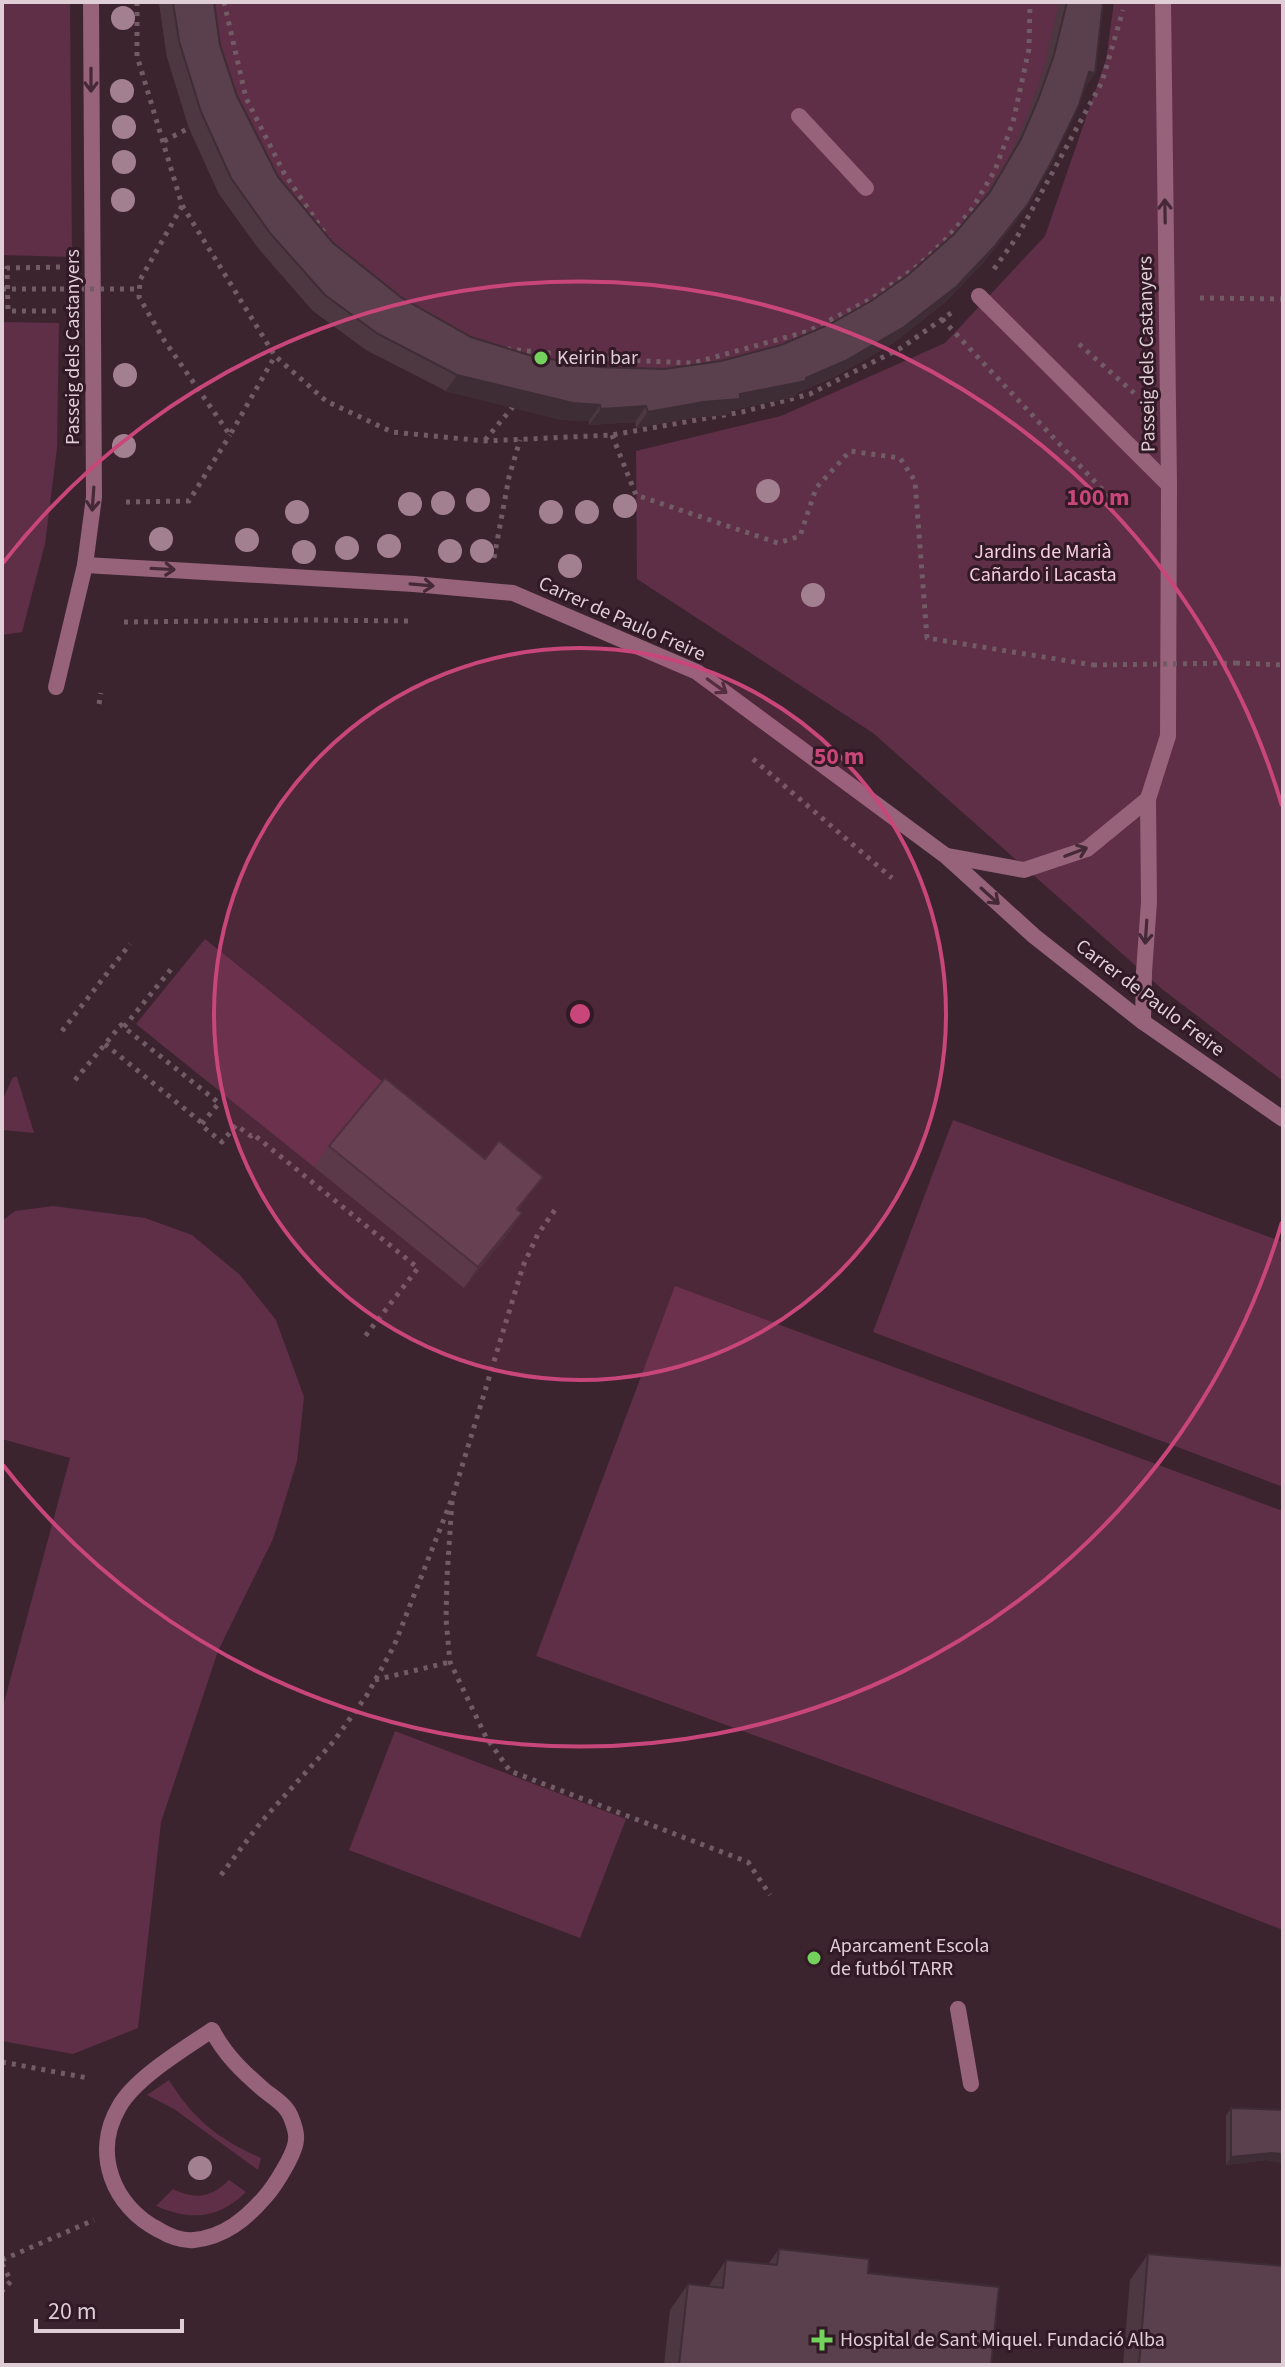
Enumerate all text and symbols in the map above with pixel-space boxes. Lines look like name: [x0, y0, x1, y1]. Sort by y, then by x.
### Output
one-way arrow: [83, 66, 99, 93]
one-way arrow: [1158, 198, 1173, 225]
street label: Passeig dels Castanyers: [59, 249, 87, 445]
street label: Passeig dels Castanyers: [1131, 256, 1163, 452]
place label: Keirin bar: [557, 344, 638, 372]
marker: Keirin bar: [532, 349, 550, 367]
text: 100 m: [1066, 480, 1130, 515]
one-way arrow: [85, 485, 100, 512]
park label: Jardins de Marià Cañardo i Lacasta: [969, 538, 1117, 589]
one-way arrow: [149, 562, 176, 577]
street label: Carrer de Paulo Freire: [534, 570, 710, 668]
one-way arrow: [409, 577, 435, 592]
one-way arrow: [706, 678, 727, 695]
text: 50 m: [814, 739, 864, 774]
one-way arrow: [1063, 844, 1088, 858]
one-way arrow: [980, 886, 1000, 905]
one-way arrow: [1138, 918, 1153, 945]
street label: Carrer de Paulo Freire: [1070, 933, 1230, 1063]
centre of rings: [566, 1000, 594, 1028]
place label: Aparcament Escola de futból TARR: [830, 1932, 989, 1983]
marker: Aparcament Escola de futból TARR: [805, 1949, 823, 1967]
scale bar: [36, 2283, 182, 2333]
text: 20 m: [48, 2294, 97, 2329]
place label: Hospital de Sant Miquel. Fundació Alba: [840, 2326, 1165, 2354]
marker: Hospital de Sant Miquel. Fundació Alba: [811, 2329, 833, 2351]

